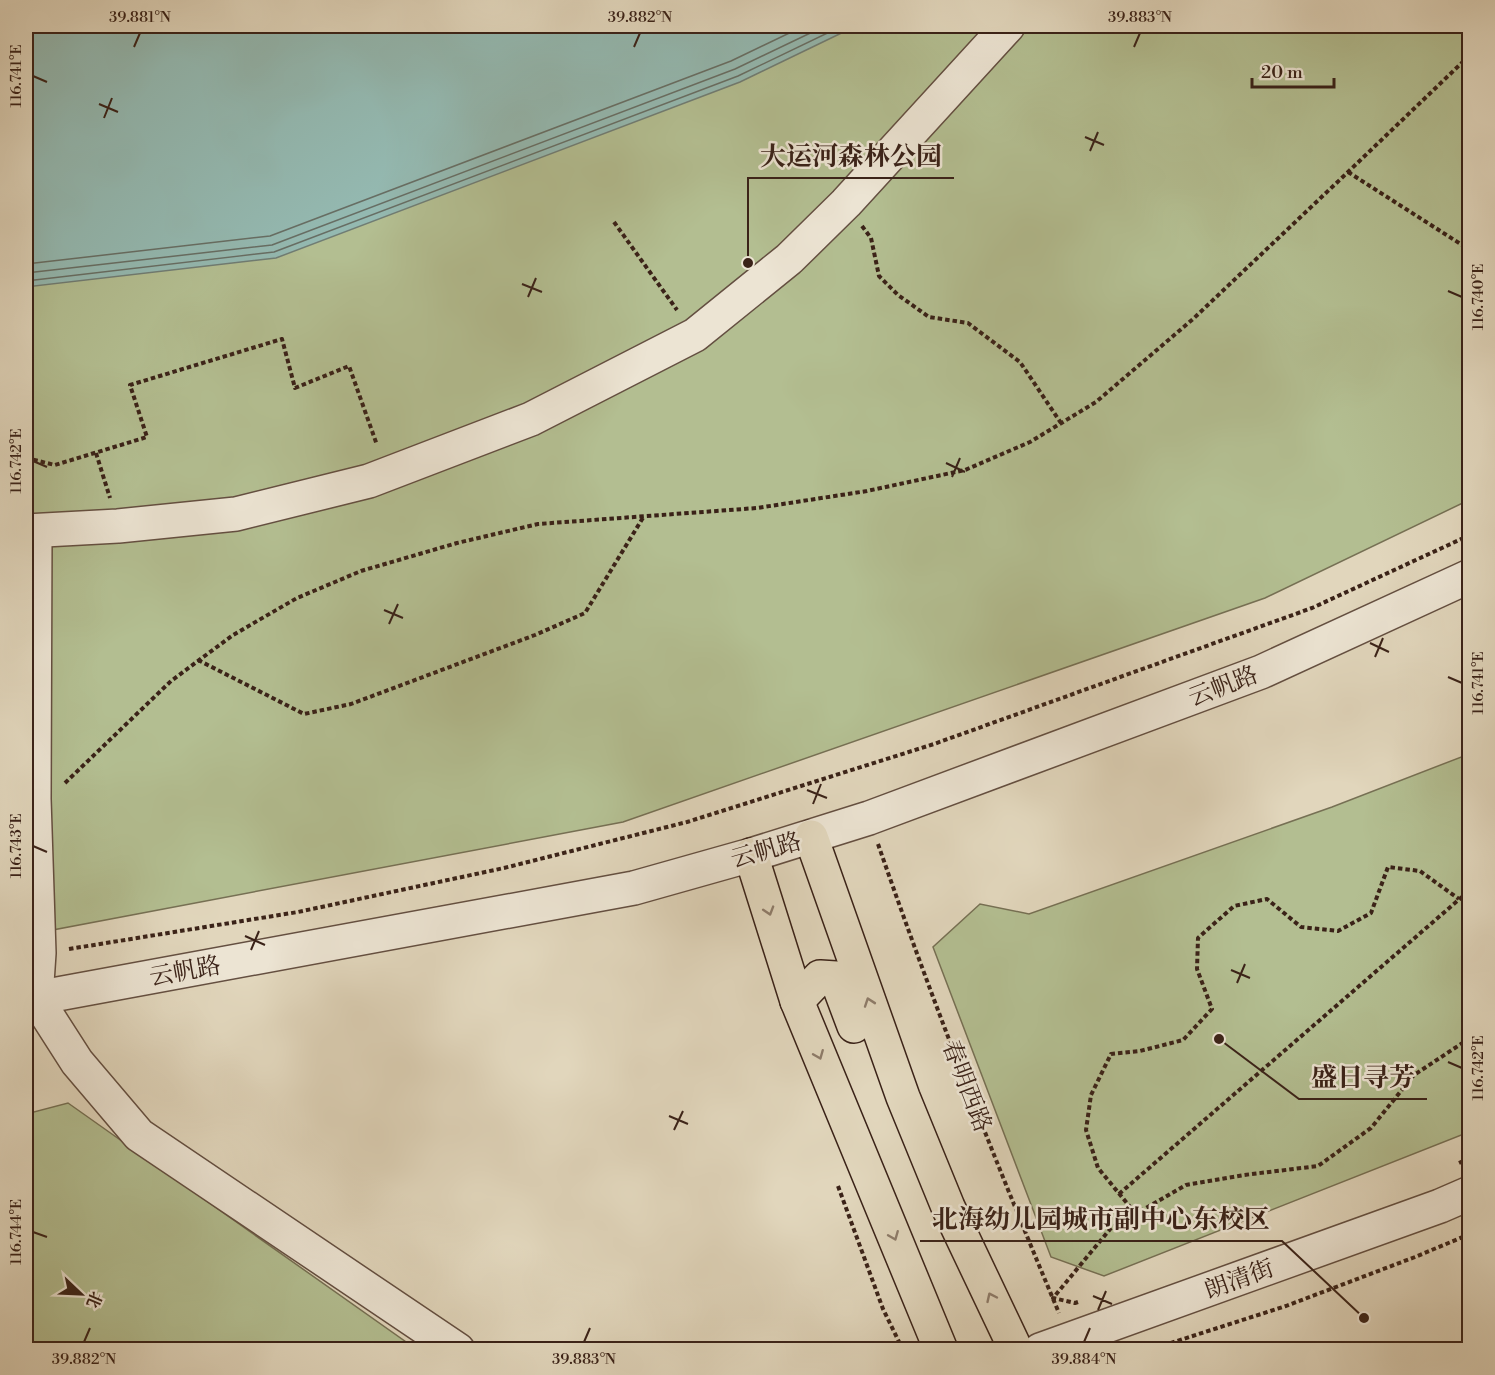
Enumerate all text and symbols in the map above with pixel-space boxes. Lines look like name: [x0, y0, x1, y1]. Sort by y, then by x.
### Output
text: 39.881°N: [109, 8, 171, 27]
text: 39.882°N: [608, 8, 672, 27]
text: 39.883°N: [1108, 8, 1172, 27]
text: 116.741°E: [7, 44, 26, 108]
scale bar: [1252, 51, 1334, 89]
text: 20 m: [1261, 61, 1303, 84]
callout: 大运河森林公园: [748, 134, 954, 178]
text: 大运河森林公园: [760, 141, 942, 173]
text: 116.740°E: [1469, 264, 1488, 330]
text: 116.742°E: [7, 428, 26, 494]
text: 116.741°E: [1469, 651, 1488, 715]
street label: 云帆路: [1184, 660, 1262, 714]
text: 116.743°E: [7, 813, 26, 879]
street label: 云帆路: [728, 827, 805, 875]
one-way arrow: [761, 905, 774, 916]
street label: 云帆路: [147, 951, 223, 993]
one-way arrow: [864, 997, 877, 1008]
text: 116.742°E: [1469, 1035, 1488, 1101]
street label: 春明西路: [935, 1036, 997, 1137]
one-way arrow: [812, 1049, 824, 1060]
callout: 盛日寻芳: [1299, 1055, 1427, 1099]
text: 盛日寻芳: [1311, 1062, 1415, 1094]
callout: 北海幼儿园城市副中心东校区: [920, 1197, 1282, 1241]
text: 116.744°E: [7, 1199, 26, 1265]
text: 北海幼儿园城市副中心东校区: [932, 1204, 1270, 1236]
one-way arrow: [887, 1229, 899, 1240]
street label: 朗清街: [1200, 1254, 1278, 1306]
north arrow: [51, 1264, 111, 1324]
text: 北: [82, 1288, 106, 1311]
one-way arrow: [986, 1292, 998, 1303]
text: 39.882°N: [52, 1350, 116, 1369]
text: 39.883°N: [552, 1350, 616, 1369]
text: 39.884°N: [1052, 1350, 1116, 1369]

